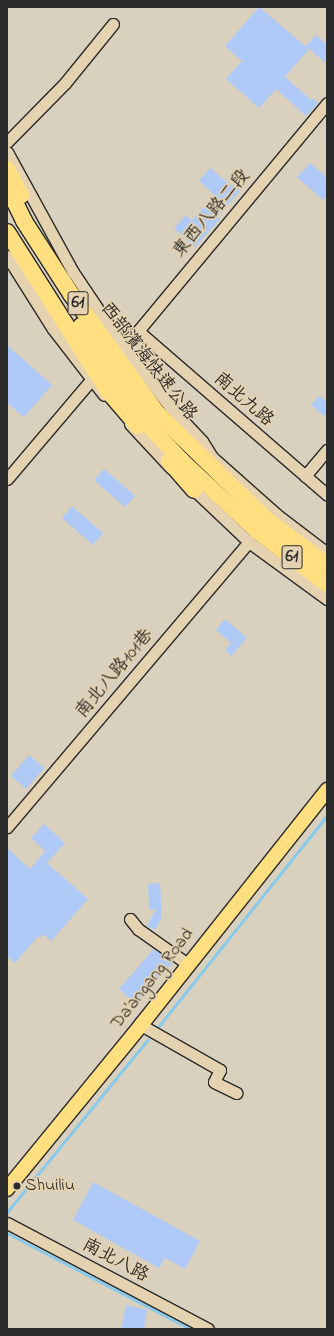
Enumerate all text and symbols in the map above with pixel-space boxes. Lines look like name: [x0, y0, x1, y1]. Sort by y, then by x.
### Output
street label: 東西八路二段: [169, 166, 255, 262]
road number: 61: [67, 288, 89, 318]
street label: 西部濱海快速公路: [95, 299, 201, 425]
street label: 南北九路: [209, 368, 277, 432]
road number: 61: [281, 542, 303, 572]
street label: 南北八路101巷: [72, 625, 158, 723]
street label: Da’angang Road: [107, 924, 199, 1034]
place label: Shuiliu: [25, 1175, 75, 1197]
marker: Shuiliu: [12, 1181, 22, 1191]
street label: 南北八路: [78, 1235, 152, 1287]

